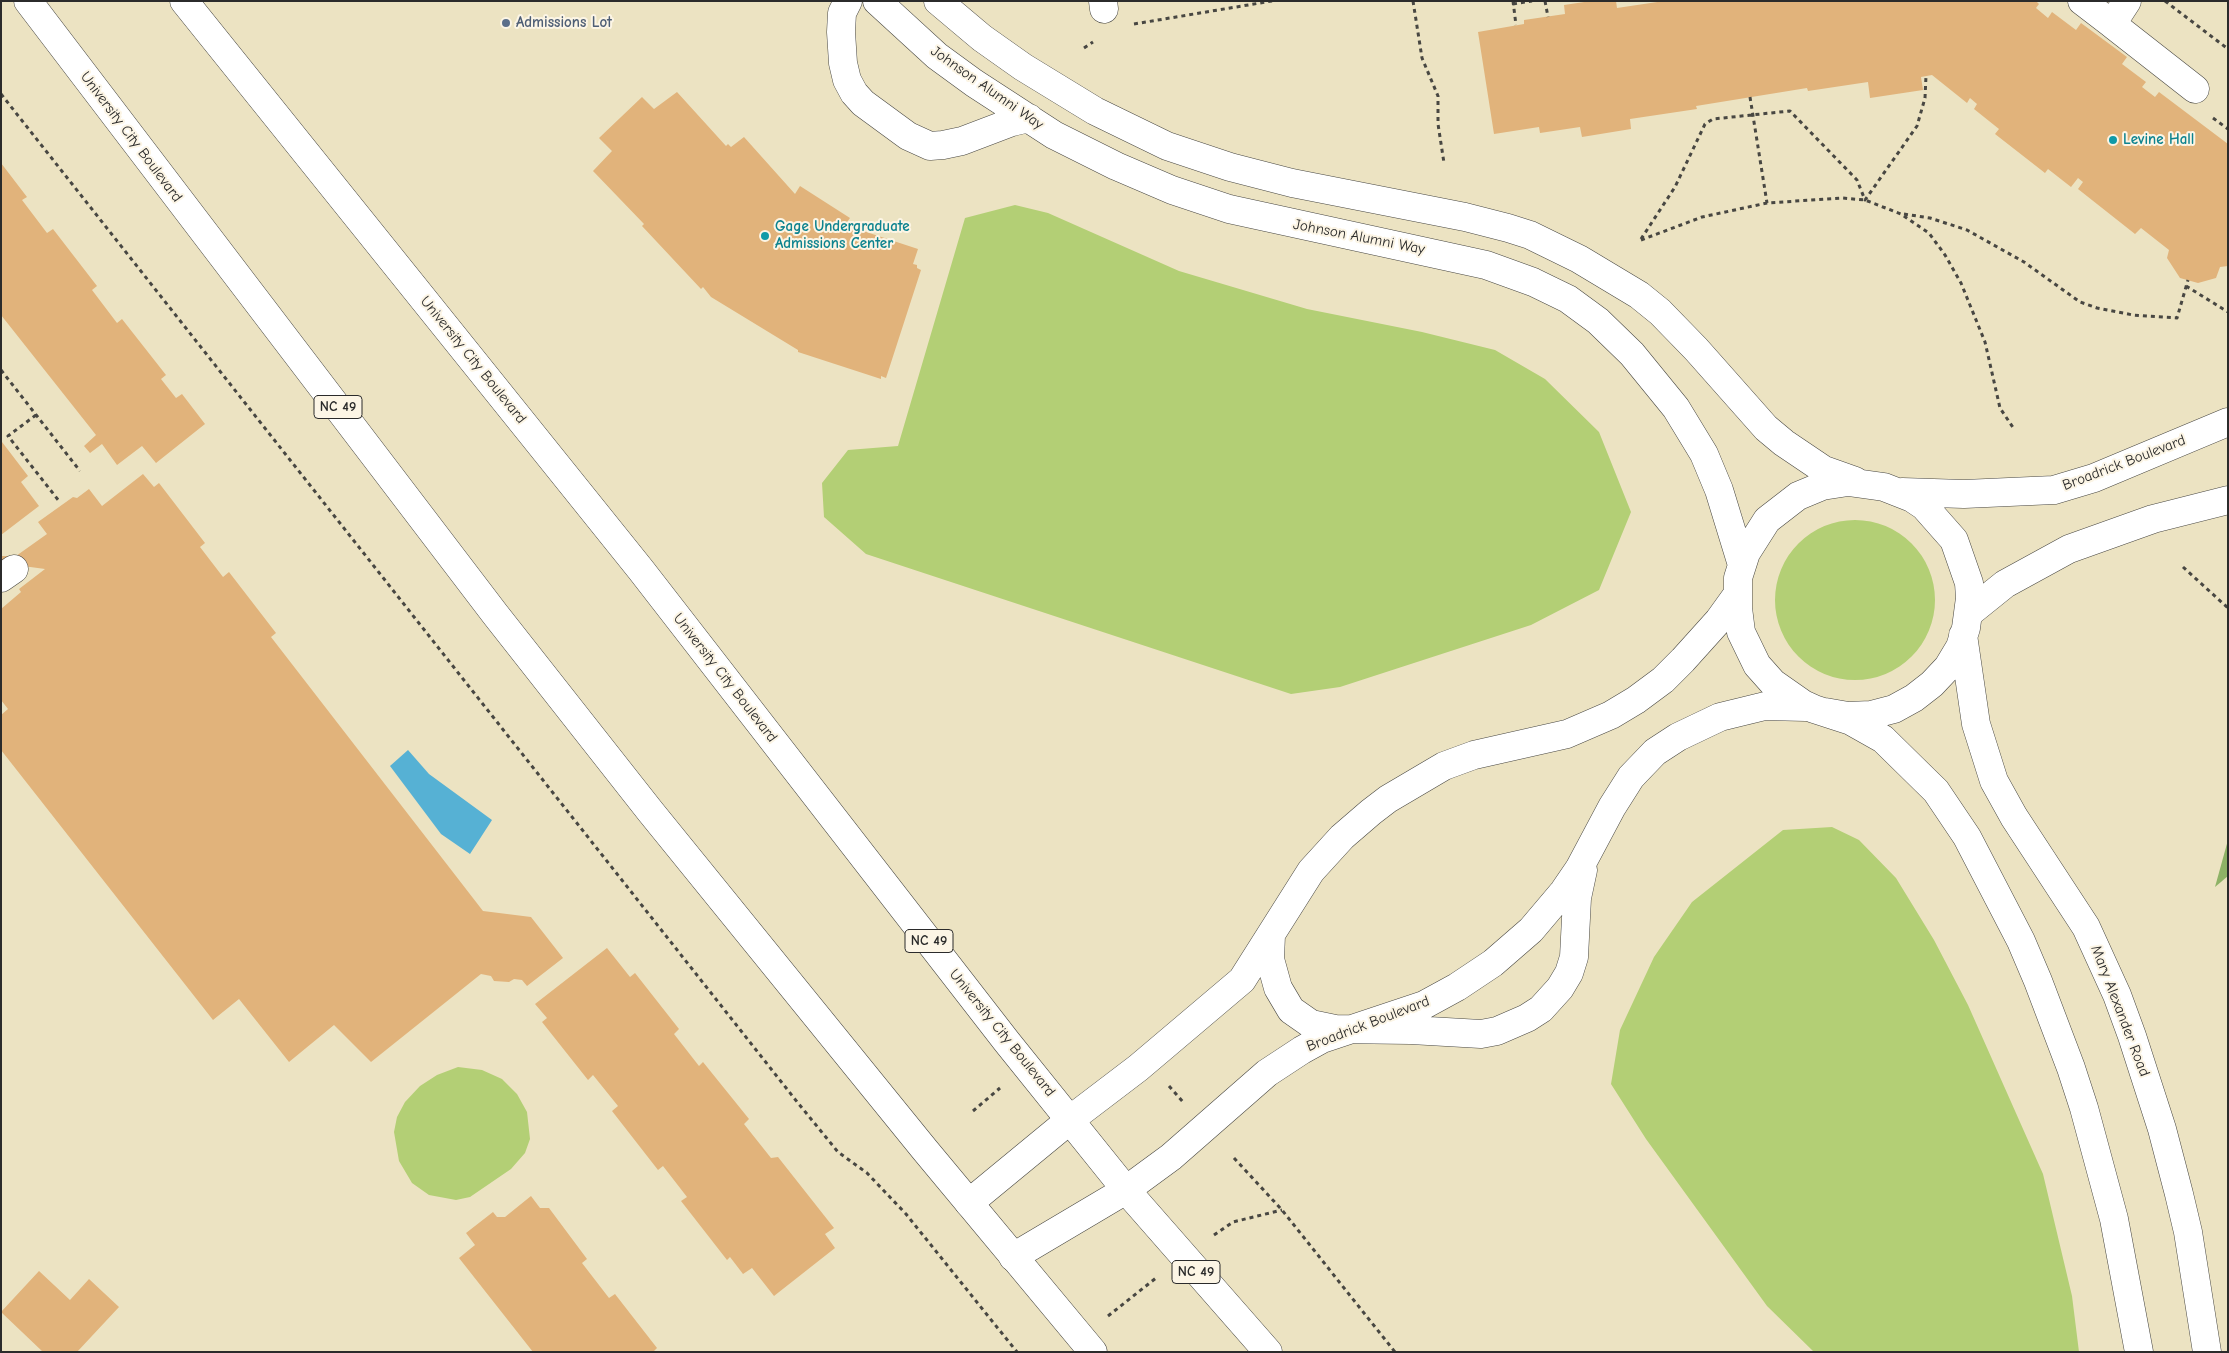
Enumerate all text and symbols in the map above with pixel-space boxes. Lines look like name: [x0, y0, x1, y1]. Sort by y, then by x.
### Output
place label: Admissions Lot: [516, 14, 612, 32]
marker: Admissions Lot: [500, 17, 512, 29]
street label: Johnson Alumni Way: [927, 42, 1047, 134]
street label: University City Boulevard: [76, 68, 186, 206]
place label: Levine Hall: [2123, 131, 2194, 149]
marker: Levine Hall: [2107, 134, 2119, 146]
street label: Johnson Alumni Way: [1292, 215, 1426, 259]
place label: Gage Undergraduate Admissions Center: [775, 218, 910, 253]
marker: Gage Undergraduate Admissions Center: [759, 230, 771, 242]
street label: University City Boulevard: [416, 293, 530, 427]
road number: NC 49: [314, 396, 362, 418]
street label: Broadrick Boulevard: [2060, 431, 2188, 495]
street label: University City Boulevard: [669, 610, 781, 746]
road number: NC 49: [905, 929, 953, 952]
street label: Mary Alexander Road: [2087, 943, 2153, 1079]
street label: University City Boulevard: [945, 966, 1059, 1100]
street label: Broadrick Boulevard: [1304, 992, 1432, 1056]
road number: NC 49: [1172, 1260, 1220, 1284]

